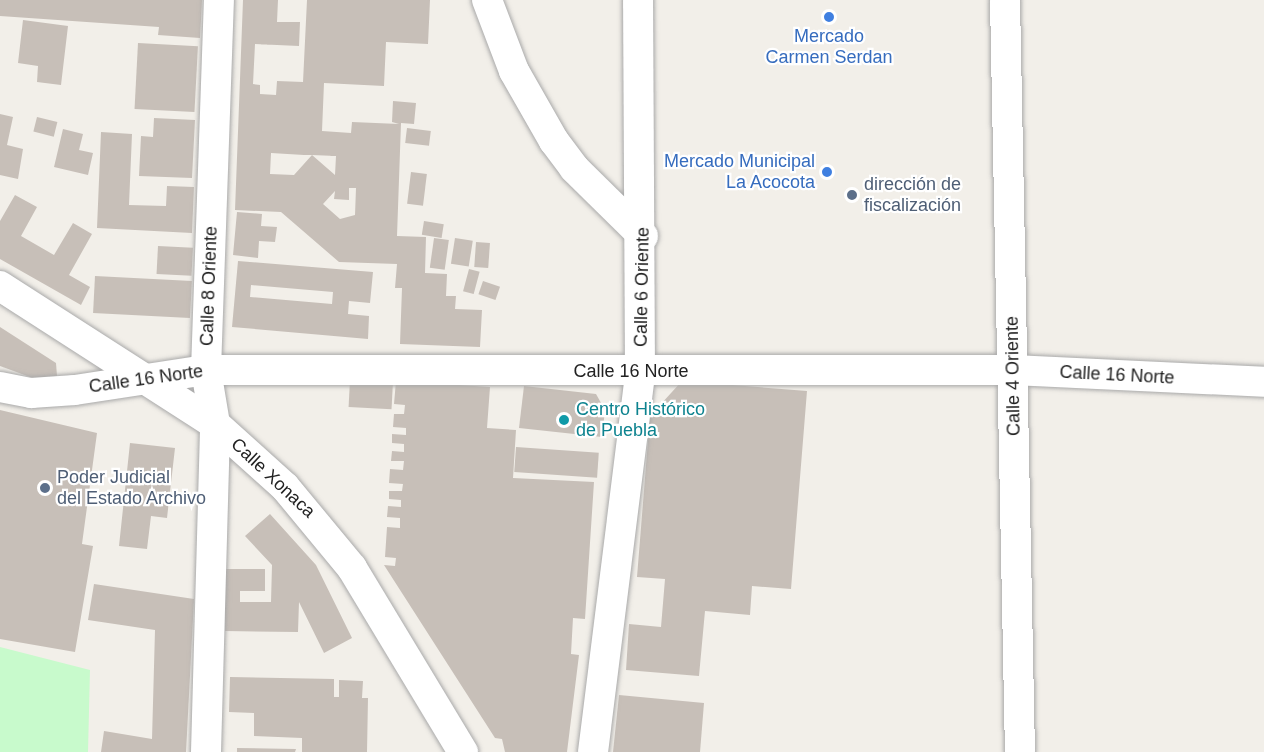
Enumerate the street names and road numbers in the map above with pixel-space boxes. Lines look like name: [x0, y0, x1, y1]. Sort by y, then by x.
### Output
street label: Calle 8 Oriente: [196, 226, 222, 346]
street label: Calle 6 Oriente: [630, 227, 654, 347]
street label: Calle 4 Oriente: [1001, 316, 1025, 436]
street label: Calle 16 Norte: [88, 360, 204, 398]
street label: Calle 16 Norte: [573, 360, 689, 382]
street label: Calle 16 Norte: [1059, 361, 1175, 389]
street label: Calle Xonaca: [226, 434, 320, 522]

